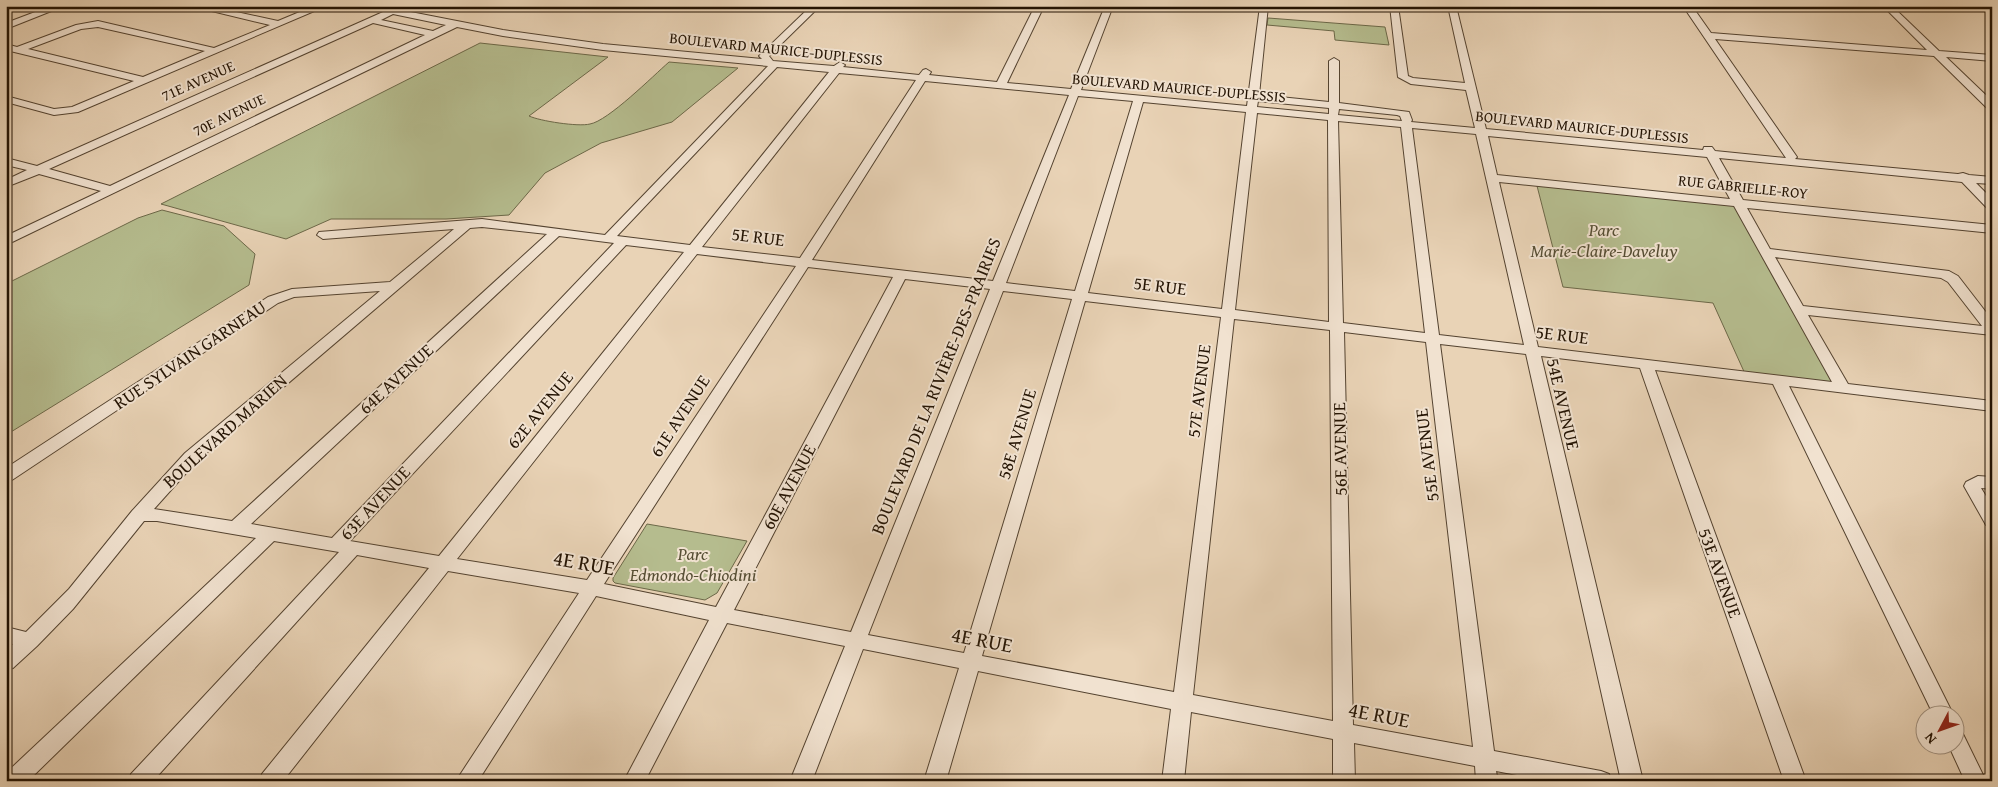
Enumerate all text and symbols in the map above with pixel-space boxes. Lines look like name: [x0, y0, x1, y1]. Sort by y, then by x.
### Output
street label: BOULEVARD MAURICE-DUPLESSIS: [668, 27, 884, 70]
street label: 71E AVENUE: [158, 55, 238, 106]
street label: BOULEVARD MAURICE-DUPLESSIS: [1071, 68, 1287, 107]
street label: 70E AVENUE: [189, 88, 269, 141]
street label: BOULEVARD MAURICE-DUPLESSIS: [1474, 105, 1690, 148]
street label: RUE GABRIELLE-ROY: [1677, 169, 1809, 204]
park label: Parc Marie-Claire-Daveluy: [1531, 216, 1678, 264]
street label: 5E RUE: [730, 220, 786, 253]
street label: BOULEVARD DE LA RIVIÈRE-DES-PRAIRIES: [863, 233, 1008, 538]
street label: 5E RUE: [1132, 269, 1188, 302]
street label: RUE SYLVAIN GARNEAU: [108, 293, 272, 416]
street label: 5E RUE: [1534, 318, 1590, 351]
street label: 64E AVENUE: [352, 337, 439, 420]
street label: 57E AVENUE: [1179, 343, 1218, 439]
street label: 54E AVENUE: [1540, 355, 1587, 452]
street label: 62E AVENUE: [500, 365, 580, 455]
street label: BOULEVARD MARIEN: [156, 367, 293, 494]
street label: 61E AVENUE: [643, 369, 716, 462]
street label: 58E AVENUE: [990, 385, 1043, 483]
street label: 56E AVENUE: [1325, 402, 1354, 496]
street label: 55E AVENUE: [1407, 407, 1446, 503]
street label: 60E AVENUE: [755, 439, 822, 534]
street label: 63E AVENUE: [333, 459, 416, 546]
street label: 53E AVENUE: [1692, 524, 1749, 621]
park label: Parc Edmondo-Chiodini: [629, 540, 757, 588]
street label: 4E RUE: [551, 542, 618, 583]
street label: 4E RUE: [949, 618, 1016, 661]
street label: 4E RUE: [1346, 693, 1413, 736]
north arrow: [1916, 704, 1966, 754]
text: N: [1919, 728, 1941, 749]

